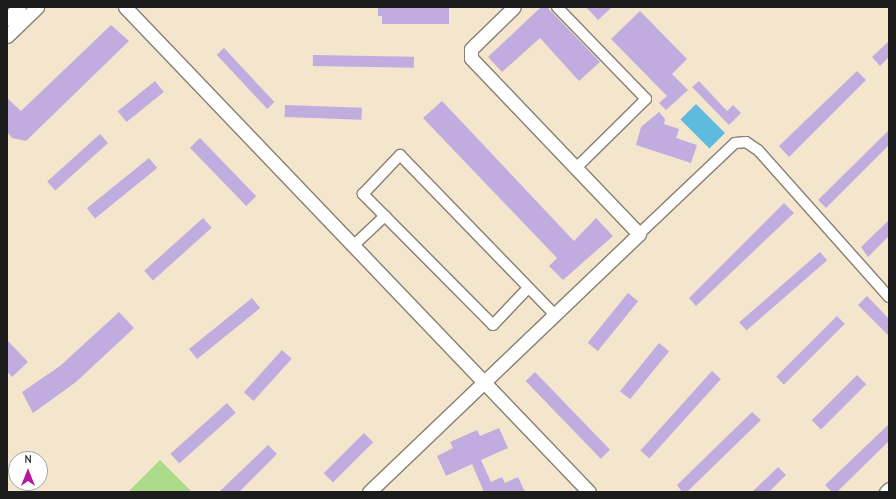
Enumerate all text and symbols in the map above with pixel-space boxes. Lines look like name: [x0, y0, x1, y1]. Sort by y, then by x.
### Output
north arrow: [8, 451, 48, 491]
text: N: [24, 453, 32, 466]

